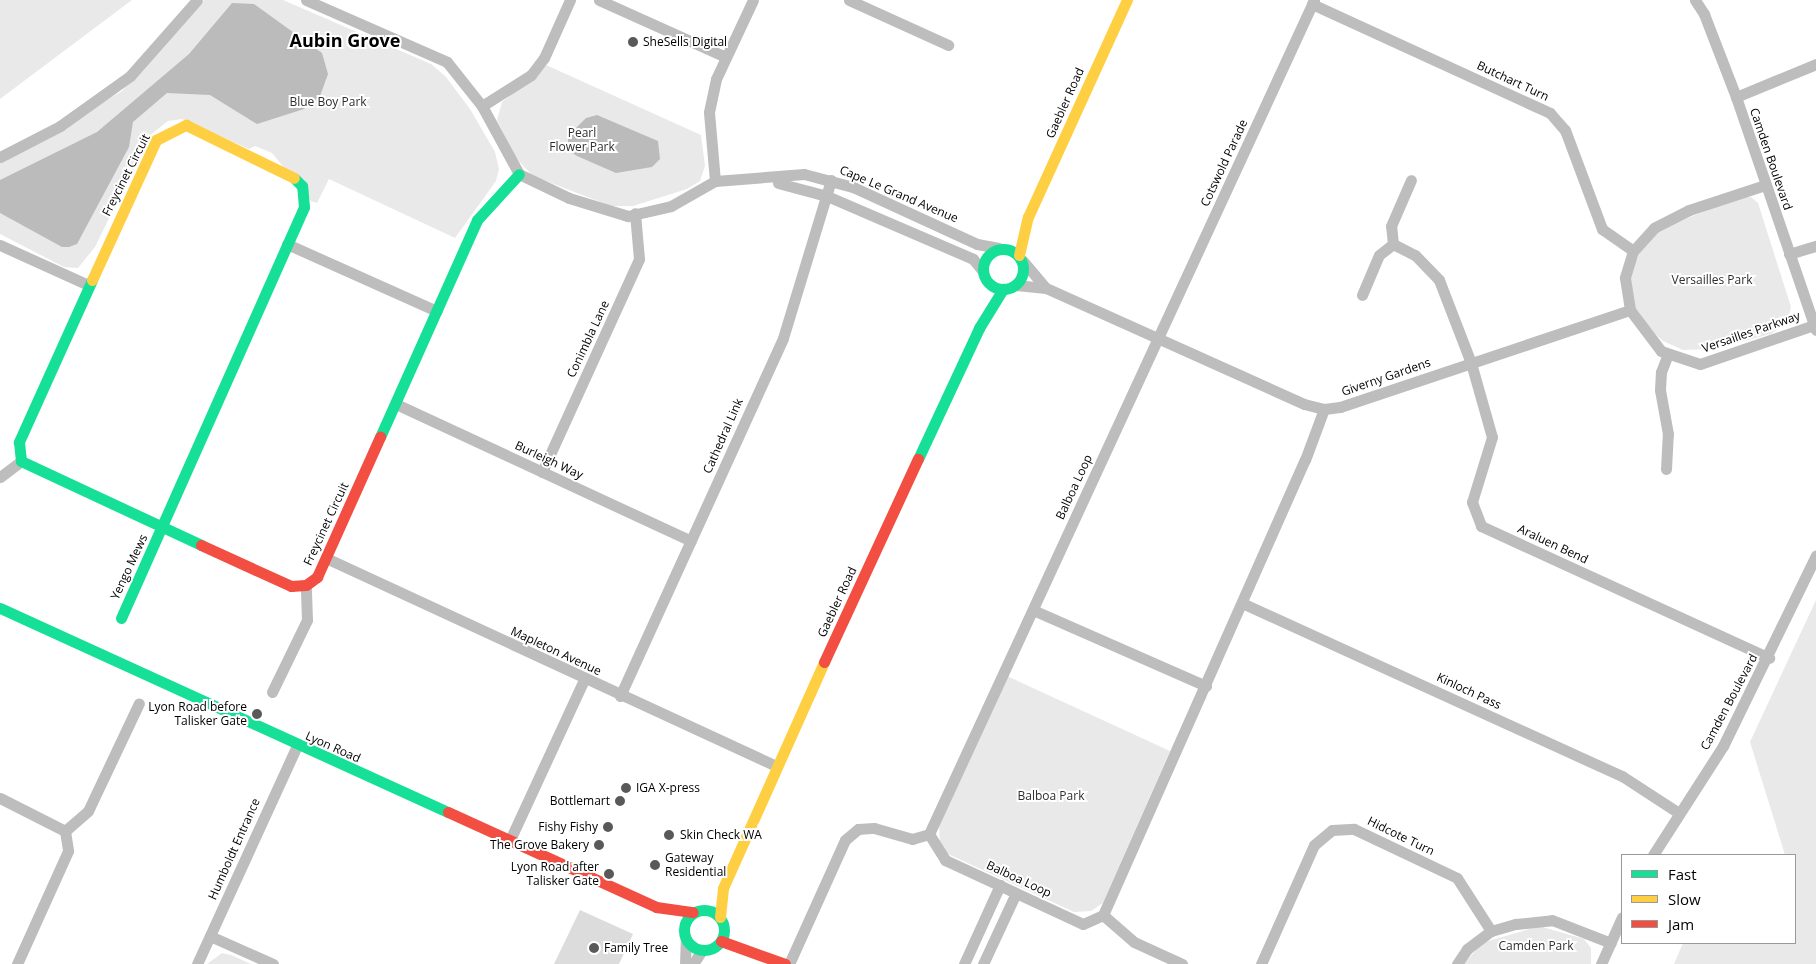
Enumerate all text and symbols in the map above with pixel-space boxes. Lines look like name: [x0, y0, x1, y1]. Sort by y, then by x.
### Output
district label: Aubin Grove: [290, 29, 400, 51]
place label: SheSells Digital: [643, 35, 727, 49]
marker: SheSells Digital: [627, 36, 639, 48]
street label: Butchart Turn: [1475, 58, 1551, 104]
street label: Gaebler Road: [1043, 65, 1087, 141]
park label: Blue Boy Park: [289, 95, 367, 109]
street label: Camden Boulevard: [1747, 106, 1795, 212]
street label: Cotswold Parade: [1198, 117, 1250, 209]
park label: Pearl Flower Park: [549, 126, 615, 154]
street label: Freycinet Circuit: [99, 132, 153, 218]
street label: Cape Le Grand Avenue: [838, 162, 960, 226]
park label: Versailles Park: [1672, 273, 1752, 287]
street label: Conimbla Lane: [564, 298, 612, 380]
street label: Versailles Parkway: [1700, 308, 1802, 356]
street label: Giverny Gardens: [1340, 355, 1432, 399]
street label: Cathedral Link: [700, 396, 746, 476]
street label: Burleigh Way: [513, 438, 585, 482]
street label: Balboa Loop: [1053, 452, 1095, 522]
street label: Freycinet Circuit: [300, 480, 352, 568]
street label: Araluen Bend: [1516, 521, 1590, 567]
street label: Yengo Mews: [108, 532, 150, 602]
street label: Gaebler Road: [814, 565, 860, 639]
street label: Mapleton Avenue: [508, 624, 604, 678]
street label: Camden Boulevard: [1698, 651, 1760, 753]
street label: Kinloch Pass: [1434, 670, 1504, 712]
place label: Lyon Road before Talisker Gate: [148, 700, 247, 728]
marker: Lyon Road before Talisker Gate: [251, 708, 263, 720]
street label: Lyon Road: [303, 729, 363, 765]
place label: IGA X-press: [636, 781, 700, 795]
marker: IGA X-press: [620, 782, 632, 794]
park label: Balboa Park: [1018, 789, 1084, 803]
place label: Bottlemart: [550, 794, 610, 808]
marker: Bottlemart: [614, 795, 626, 807]
street label: Humboldt Entrance: [205, 796, 263, 902]
street label: Hidcote Turn: [1365, 814, 1437, 858]
place label: Fishy Fishy: [538, 820, 598, 834]
marker: Fishy Fishy: [602, 821, 614, 833]
marker: Skin Check WA: [662, 828, 676, 842]
place label: Skin Check WA: [680, 828, 762, 842]
place label: The Grove Bakery: [490, 838, 589, 852]
marker: The Grove Bakery: [593, 839, 605, 851]
place label: Gateway Residential: [665, 851, 726, 879]
legend: [1621, 854, 1796, 944]
street label: Balboa Loop: [984, 858, 1054, 900]
marker: Gateway Residential: [649, 859, 661, 871]
place label: Lyon Road after Talisker Gate: [511, 860, 599, 888]
text: Fast: [1668, 864, 1697, 884]
marker: Lyon Road after Talisker Gate: [603, 868, 615, 880]
text: Slow: [1668, 889, 1701, 909]
text: Jam: [1668, 914, 1694, 934]
park label: Camden Park: [1499, 939, 1573, 953]
place label: Family Tree: [604, 941, 668, 955]
marker: Family Tree: [588, 942, 600, 954]

